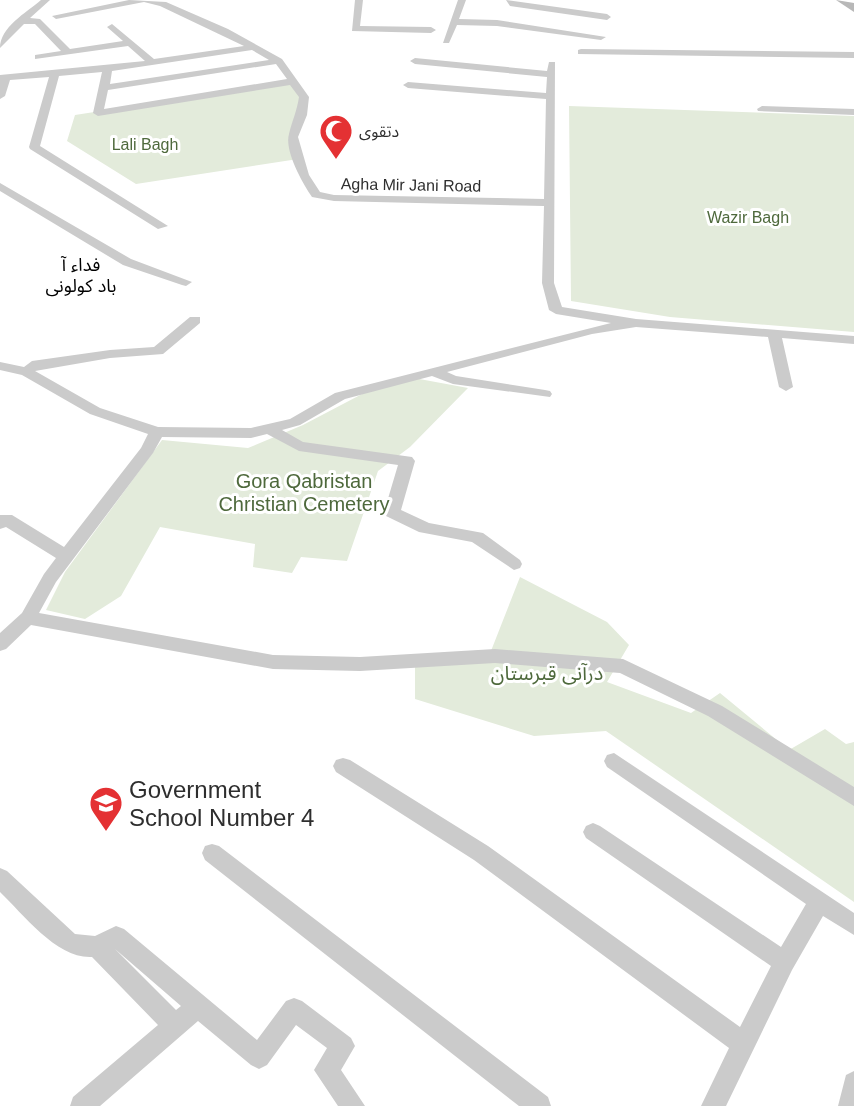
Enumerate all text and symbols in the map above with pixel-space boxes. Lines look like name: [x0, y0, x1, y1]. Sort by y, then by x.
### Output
mosque icon: دتقوى: [318, 113, 354, 160]
place label: دتقوى: [359, 123, 399, 141]
park label: Lali Bagh: [112, 136, 178, 153]
street label: Agha Mir Jani Road: [341, 175, 481, 195]
park label: Wazir Bagh: [707, 209, 789, 226]
district label: فداء آ باد کولونی: [46, 255, 116, 297]
park label: Gora Qabristan Christian Cemetery: [218, 470, 390, 515]
park label: درآنی قبرستان: [491, 662, 603, 685]
place label: Government School Number 4: [129, 776, 314, 831]
school or university icon: Government School Number 4: [88, 785, 124, 832]

